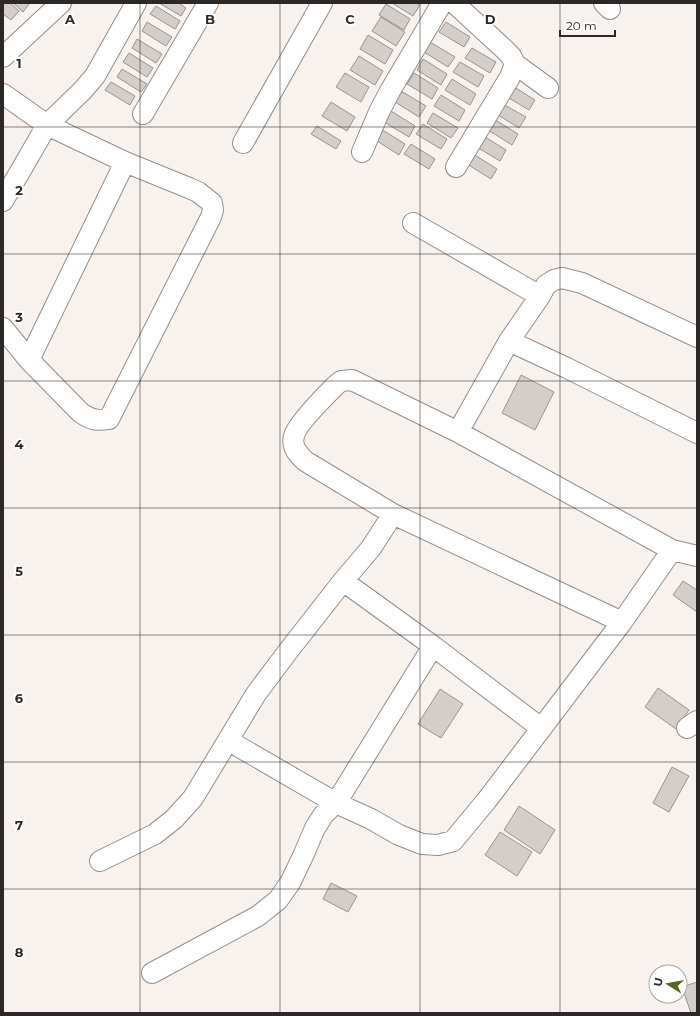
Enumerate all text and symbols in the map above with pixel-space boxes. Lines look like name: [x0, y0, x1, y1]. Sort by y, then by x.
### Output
text: A: [64, 11, 76, 27]
text: B: [205, 11, 215, 27]
text: C: [345, 11, 355, 27]
text: D: [485, 11, 496, 27]
scale bar: [560, 12, 615, 38]
text: 20 m: [566, 18, 597, 33]
text: 1: [16, 55, 22, 71]
text: 2: [15, 182, 23, 198]
text: 3: [14, 309, 23, 325]
text: 4: [15, 436, 24, 452]
text: 5: [15, 563, 23, 579]
text: 6: [15, 690, 24, 706]
text: 7: [15, 817, 23, 833]
text: 8: [15, 944, 24, 960]
north arrow: [648, 964, 688, 1004]
text: U: [650, 976, 666, 988]

